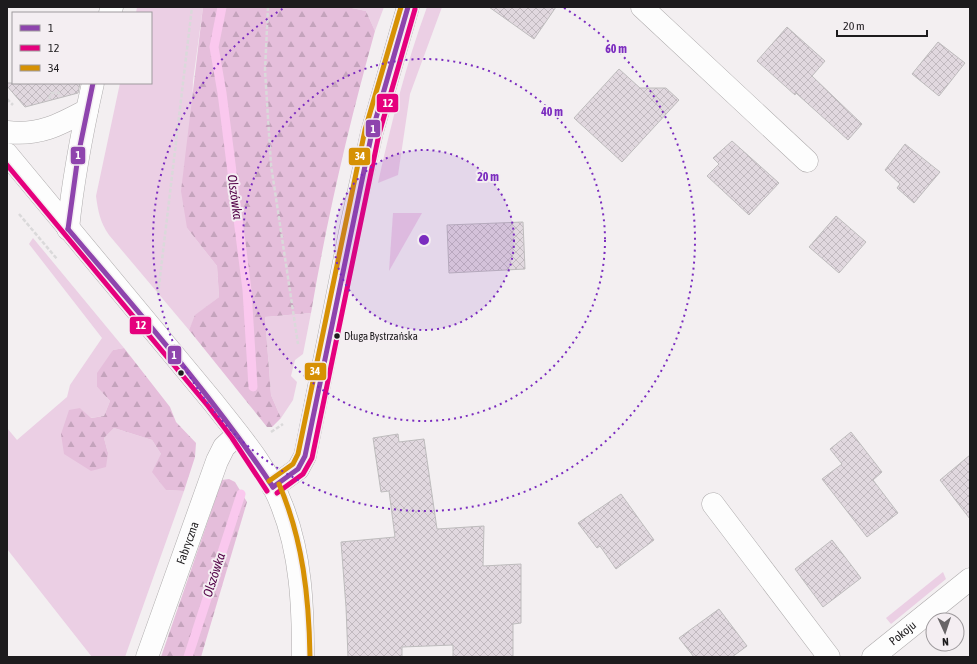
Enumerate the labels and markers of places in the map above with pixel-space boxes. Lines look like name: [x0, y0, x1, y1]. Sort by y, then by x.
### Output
centre of rings: [417, 233, 431, 247]
place label: Długa Bystrzańska: [344, 330, 418, 342]
marker: Długa Bystrzańska: [332, 331, 342, 341]
unlabelled marker: [176, 368, 186, 378]

